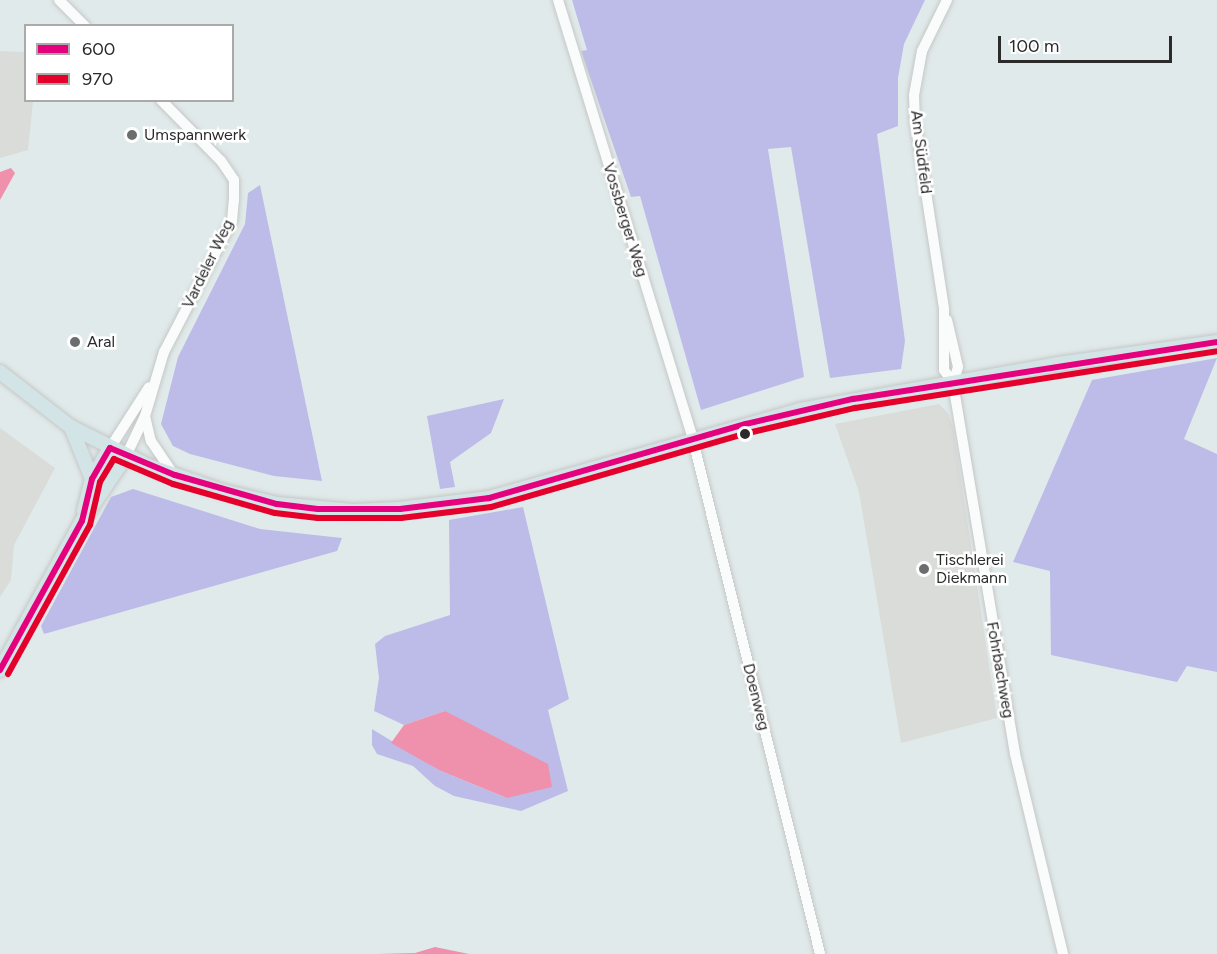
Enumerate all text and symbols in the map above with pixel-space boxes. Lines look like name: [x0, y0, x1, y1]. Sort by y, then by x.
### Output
legend: [24, 24, 234, 102]
scale bar: [1001, 24, 1175, 62]
text: 100 m: [1009, 35, 1059, 57]
text: 600: [82, 38, 115, 60]
text: 970: [82, 68, 113, 90]
street label: Am Südfeld: [906, 109, 936, 195]
place label: Umspannwerk: [144, 125, 246, 145]
marker: Umspannwerk: [125, 128, 139, 142]
street label: Vossberger Weg: [598, 161, 652, 279]
street label: Vardeler Weg: [178, 216, 238, 312]
place label: Aral: [87, 332, 115, 352]
marker: Aral: [68, 335, 82, 349]
unlabelled marker: [739, 428, 751, 440]
place label: Tischlerei Diekmann: [936, 550, 1007, 588]
marker: Tischlerei Diekmann: [917, 562, 931, 576]
street label: Fohrbachweg: [982, 620, 1018, 720]
street label: Doenweg: [738, 662, 774, 732]

